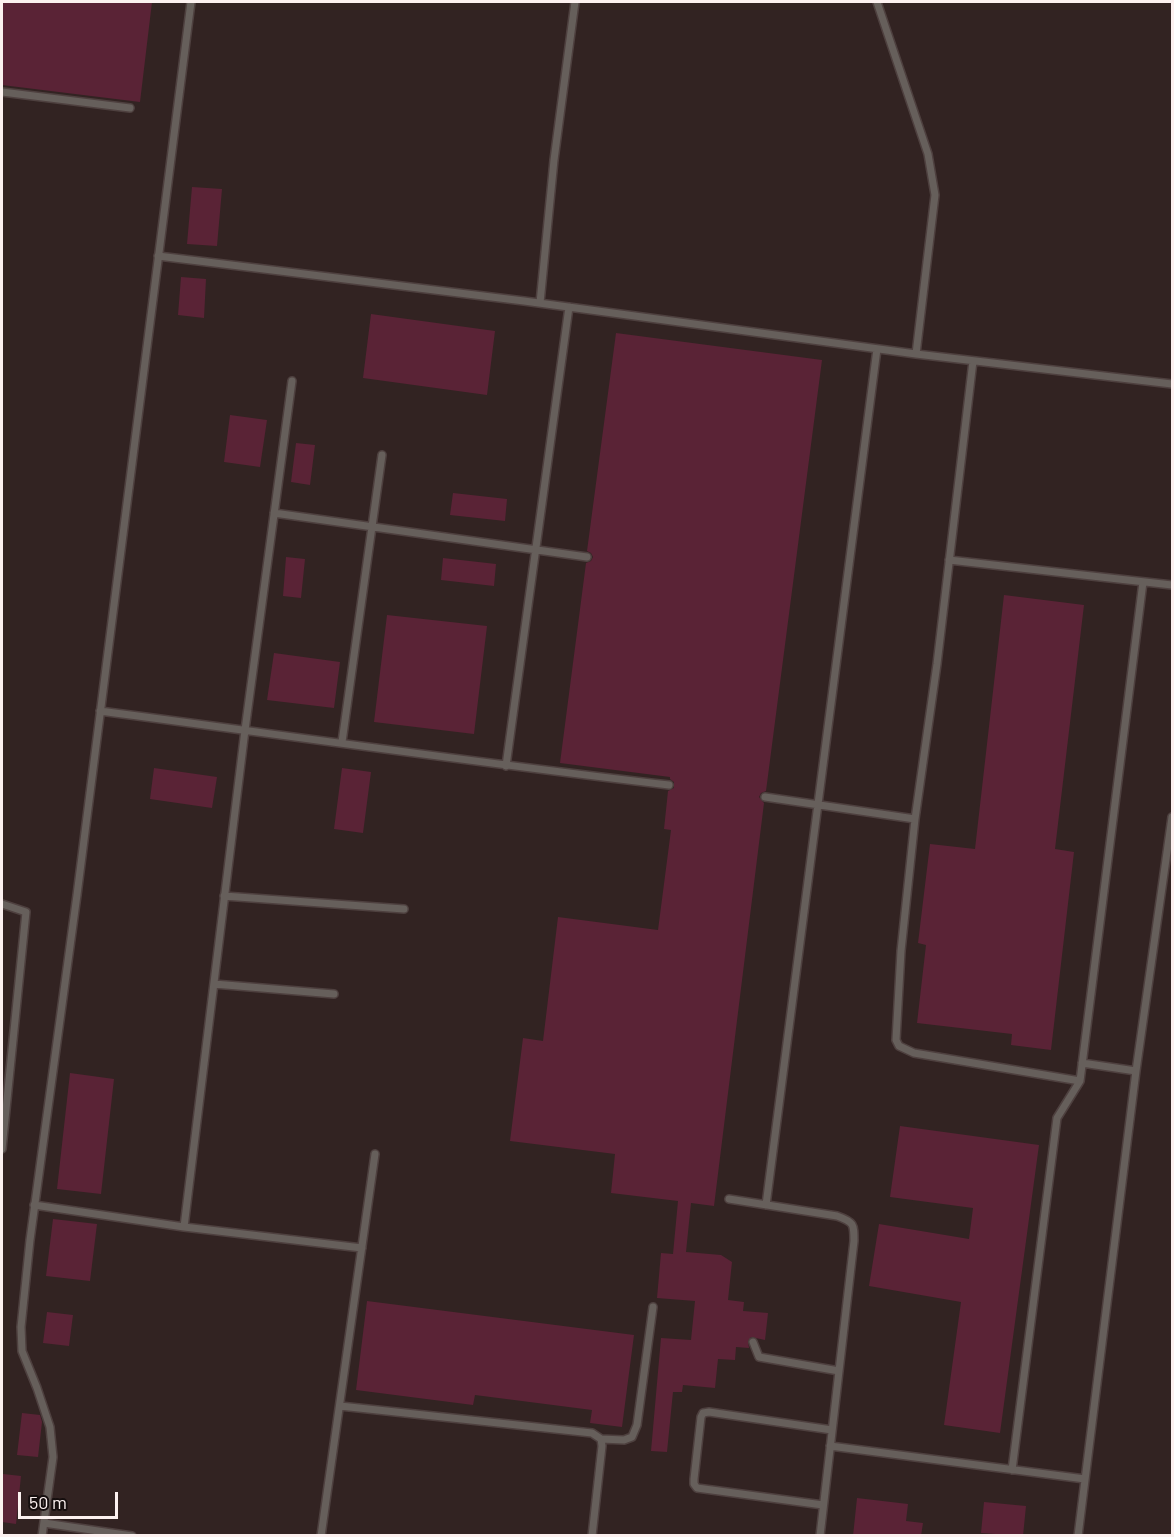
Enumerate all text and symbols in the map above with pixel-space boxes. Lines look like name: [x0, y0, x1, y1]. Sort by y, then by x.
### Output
scale bar: [21, 1480, 122, 1518]
text: 50 m: [29, 1491, 67, 1513]

